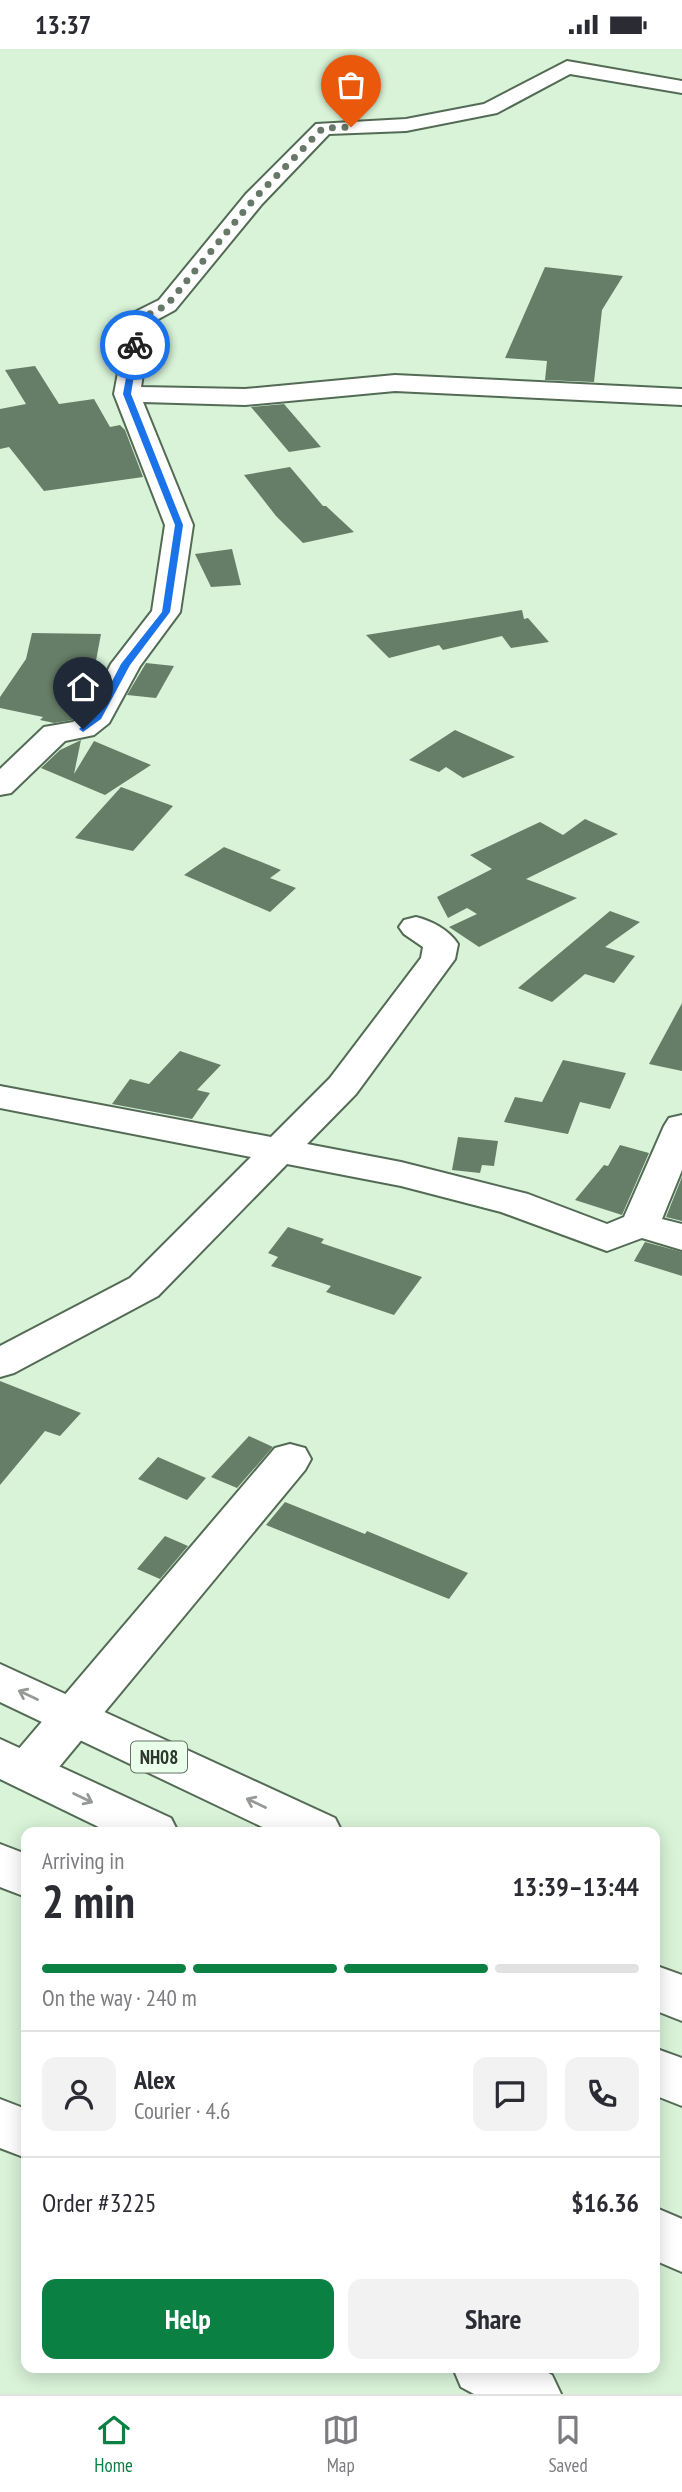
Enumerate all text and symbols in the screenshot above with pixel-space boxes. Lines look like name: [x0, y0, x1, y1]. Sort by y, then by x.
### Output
text: 13:37: [35, 8, 91, 41]
pin: [321, 55, 381, 127]
icon: bag: [332, 66, 370, 104]
courier: [100, 310, 170, 380]
icon: bike: [116, 326, 154, 364]
pin: [53, 657, 113, 729]
icon: home: [64, 668, 102, 706]
one-way arrow: [18, 1688, 39, 1702]
road number: NH08: [131, 1741, 187, 1773]
one-way arrow: [72, 1792, 93, 1805]
one-way arrow: [246, 1796, 267, 1809]
text: Arriving in: [42, 1846, 124, 1875]
text: 13:39–13:44: [512, 1870, 639, 1903]
text: 2 min: [42, 1871, 135, 1931]
text: On the way · 240 m: [42, 1983, 197, 2012]
button: person: [42, 2057, 116, 2131]
button: chat: [473, 2057, 547, 2131]
button: phone: [565, 2057, 639, 2131]
text: Alex: [134, 2063, 175, 2096]
text: Courier · 4.6: [134, 2096, 230, 2125]
text: Order #3225: [42, 2186, 157, 2219]
text: $16.36: [571, 2186, 639, 2219]
button: Help: [42, 2279, 334, 2359]
button: Share: [348, 2279, 639, 2359]
tab: Home: [94, 2411, 133, 2477]
tab: Map: [322, 2411, 360, 2477]
tab: Saved: [548, 2411, 588, 2477]

